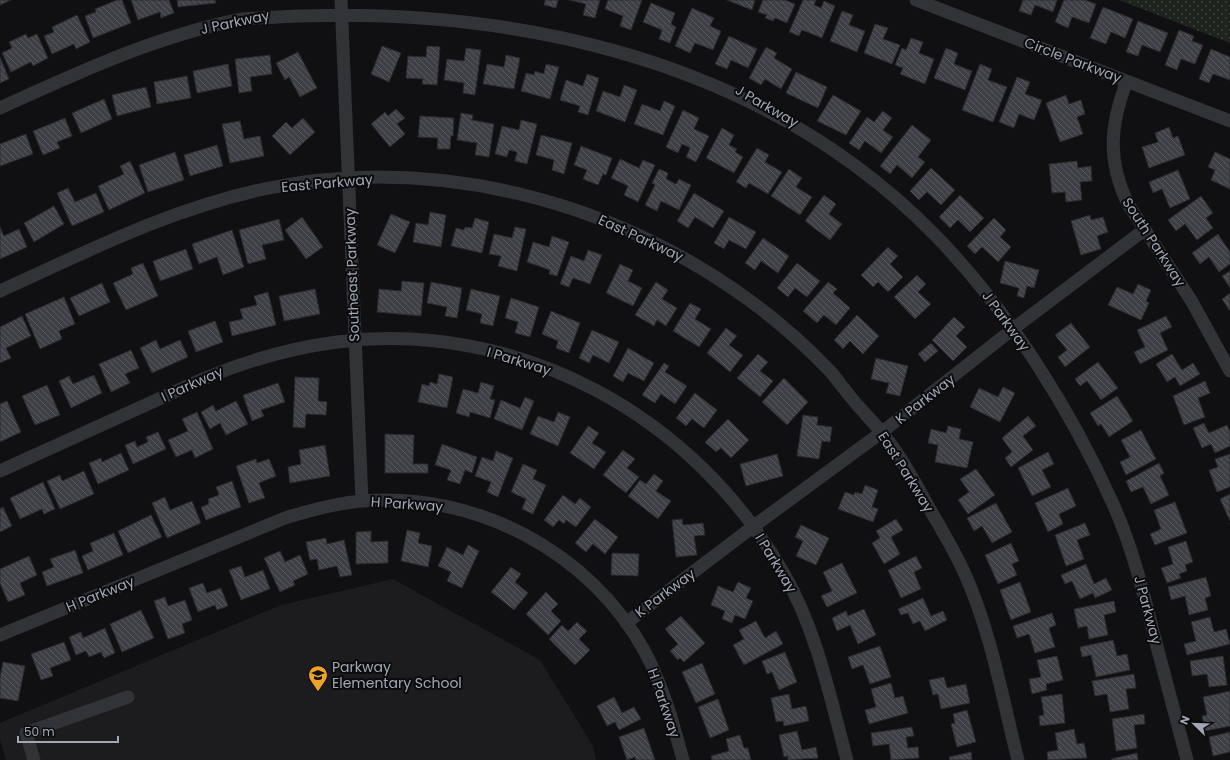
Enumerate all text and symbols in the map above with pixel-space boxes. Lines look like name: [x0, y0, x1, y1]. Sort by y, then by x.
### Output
street label: J Parkway: [199, 5, 271, 39]
street label: Circle Parkway: [1021, 32, 1125, 88]
street label: J Parkway: [732, 80, 802, 132]
street label: East Parkway: [280, 169, 374, 197]
street label: South Parkway: [1118, 193, 1190, 291]
street label: Southeast Parkway: [340, 208, 364, 342]
street label: East Parkway: [595, 210, 687, 266]
street label: J Parkway: [977, 287, 1035, 355]
street label: I Parkway: [485, 342, 554, 380]
street label: I Parkway: [158, 361, 226, 407]
street label: K Parkway: [891, 369, 959, 429]
street label: East Parkway: [873, 428, 939, 516]
street label: H Parkway: [370, 492, 444, 517]
street label: I Parkway: [750, 530, 802, 597]
street label: K Parkway: [631, 564, 699, 622]
street label: H Parkway: [63, 571, 137, 617]
street label: J Parkway: [1129, 574, 1167, 646]
place label: Parkway Elementary School: [332, 657, 462, 693]
school or university icon: Parkway Elementary School: [307, 664, 329, 692]
street label: H Parkway: [643, 666, 685, 741]
north arrow: [1174, 704, 1214, 744]
text: N: [1176, 713, 1194, 727]
scale bar: [18, 718, 118, 744]
text: 50 m: [24, 723, 55, 740]

